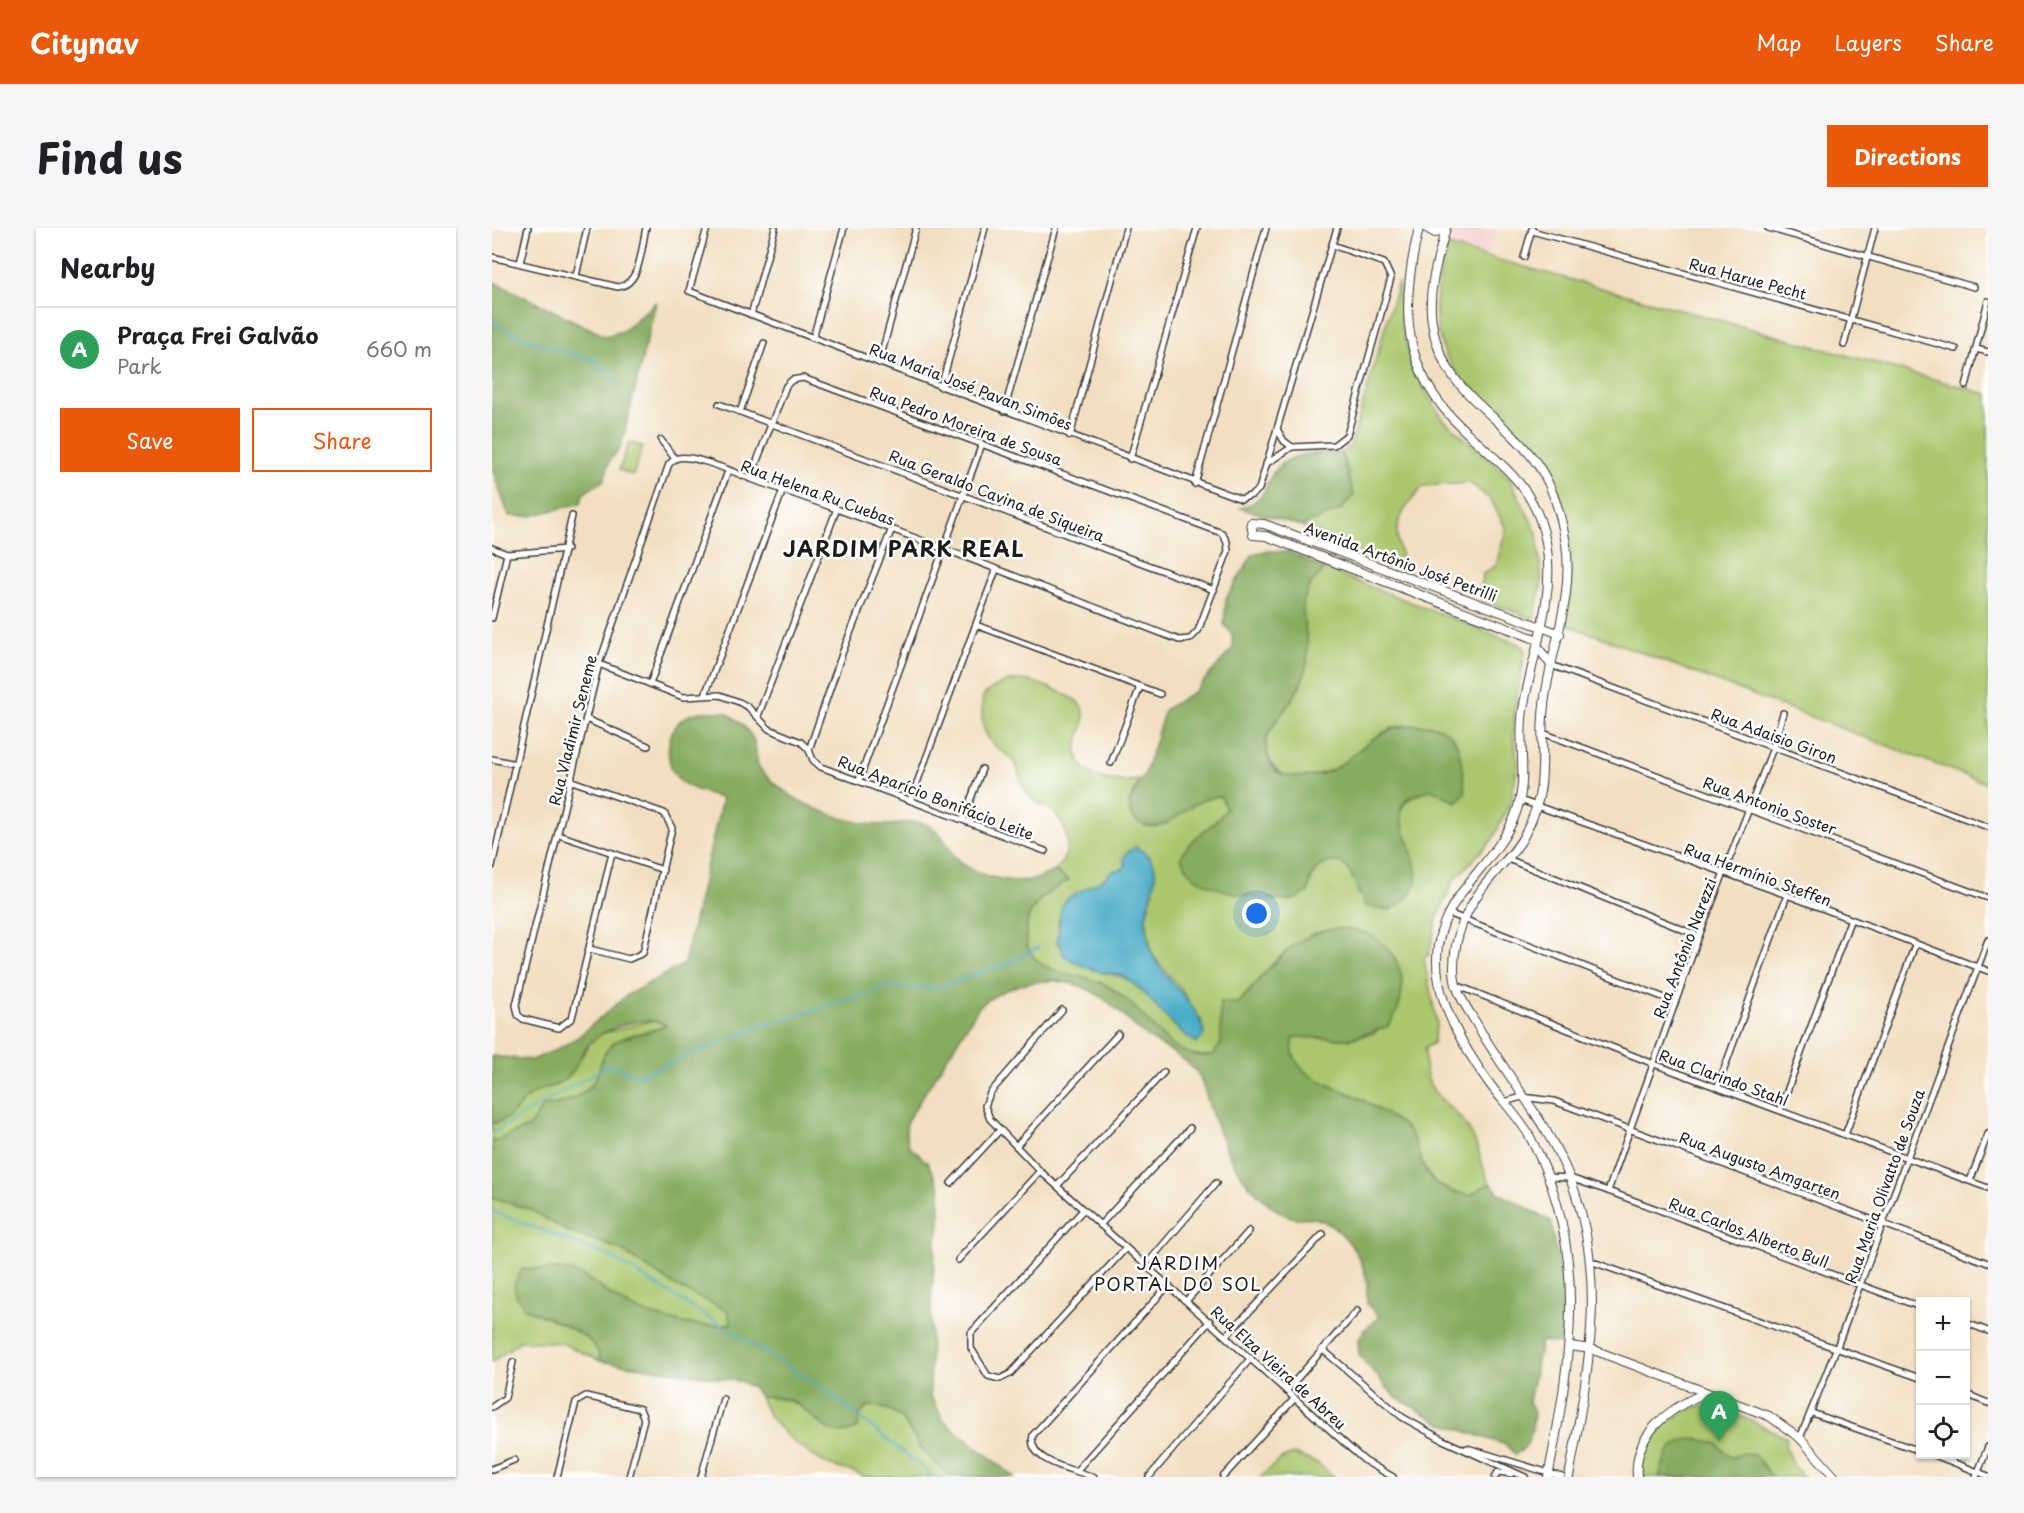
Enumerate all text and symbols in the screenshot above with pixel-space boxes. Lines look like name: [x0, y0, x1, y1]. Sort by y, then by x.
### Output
text: Citynav: [30, 21, 139, 64]
text: Map: [1757, 26, 1801, 58]
text: Layers: [1834, 26, 1902, 58]
text: Share: [1935, 26, 1994, 58]
text: Find us: [36, 125, 183, 188]
button: Directions: [1827, 125, 1988, 187]
text: Nearby: [60, 248, 155, 287]
street label: Rua Harue Pecht: [1687, 251, 1809, 305]
text: Praça Frei Galvão: [117, 318, 319, 351]
text: A: [72, 334, 87, 364]
text: 660 m: [366, 334, 432, 364]
street label: Rua Maria José Pavan Simões: [866, 337, 1076, 435]
text: Park: [117, 351, 162, 381]
street label: Rua Pedro Moreira de Sousa: [867, 379, 1066, 471]
button: Save: [60, 408, 240, 472]
button: Share: [252, 408, 432, 472]
street label: Rua Geraldo Cavina de Siqueira: [886, 443, 1109, 547]
street label: Rua Helena Ru Cuebas: [738, 453, 898, 531]
street label: Avenida Artônio José Petrilli: [1301, 515, 1501, 607]
district label: JARDIM PARK REAL: [783, 532, 1025, 564]
street label: Rua Vladimir Seneme: [542, 652, 602, 808]
street label: Rua Adaisio Giron: [1708, 702, 1840, 768]
street label: Rua Aparício Bonifácio Leite: [835, 749, 1037, 845]
street label: Rua Antonio Soster: [1700, 770, 1840, 840]
street label: Rua Hermínio Steffen: [1681, 837, 1835, 911]
street label: Rua Antônio Narezzi: [1647, 874, 1721, 1022]
your location: [1242, 899, 1271, 928]
street label: Rua Clarindo Stahl: [1656, 1043, 1792, 1111]
street label: Rua Maria Olivatto de Souza: [1838, 1085, 1930, 1286]
street label: Rua Augusto Amgarten: [1676, 1125, 1844, 1205]
street label: Rua Carlos Alberto Bull: [1666, 1191, 1832, 1273]
district label: JARDIM PORTAL DO SOL: [1094, 1249, 1262, 1297]
map controls: [1916, 1297, 1970, 1459]
button: +: [1916, 1297, 1970, 1351]
street label: Rua Elza Vieira de Abreu: [1206, 1300, 1352, 1434]
button: −: [1916, 1351, 1970, 1405]
pin: A: [1700, 1392, 1738, 1441]
button: locate: [1916, 1405, 1970, 1459]

